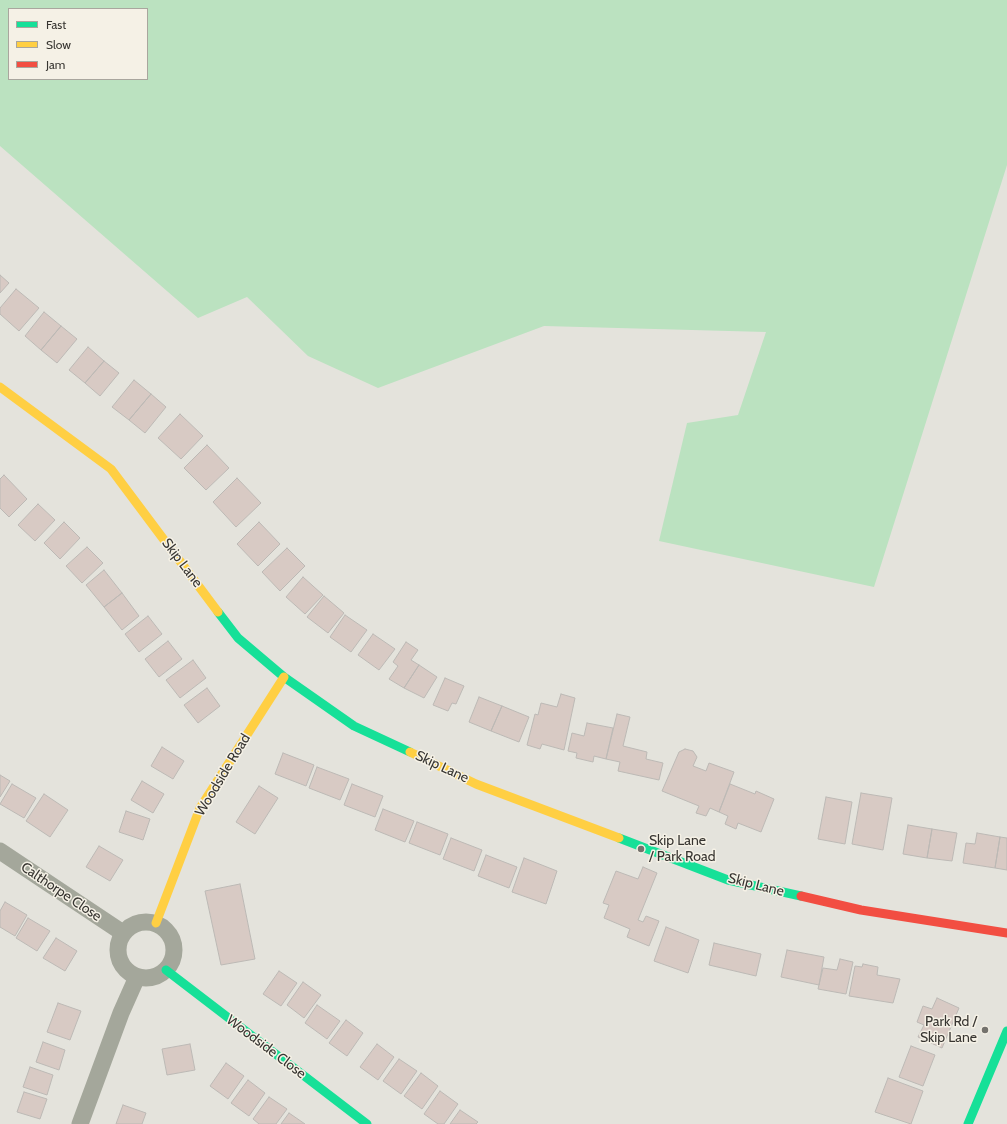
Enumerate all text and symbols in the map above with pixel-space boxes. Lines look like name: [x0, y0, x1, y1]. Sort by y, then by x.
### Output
legend: [8, 8, 148, 80]
text: Fast: [46, 17, 66, 32]
text: Slow: [46, 37, 71, 52]
text: Jam: [46, 57, 65, 72]
street label: Skip Lane: [158, 535, 206, 591]
street label: Woodside Road: [192, 731, 254, 819]
street label: Skip Lane: [413, 747, 471, 787]
place label: Skip Lane / Park Road: [649, 833, 715, 866]
marker: Skip Lane / Park Road: [636, 844, 646, 854]
street label: Calthorpe Close: [17, 859, 105, 925]
street label: Skip Lane: [726, 870, 786, 900]
street label: Woodside Close: [223, 1012, 309, 1082]
place label: Park Rd / Skip Lane: [920, 1014, 977, 1046]
marker: Park Rd / Skip Lane: [980, 1025, 990, 1035]

